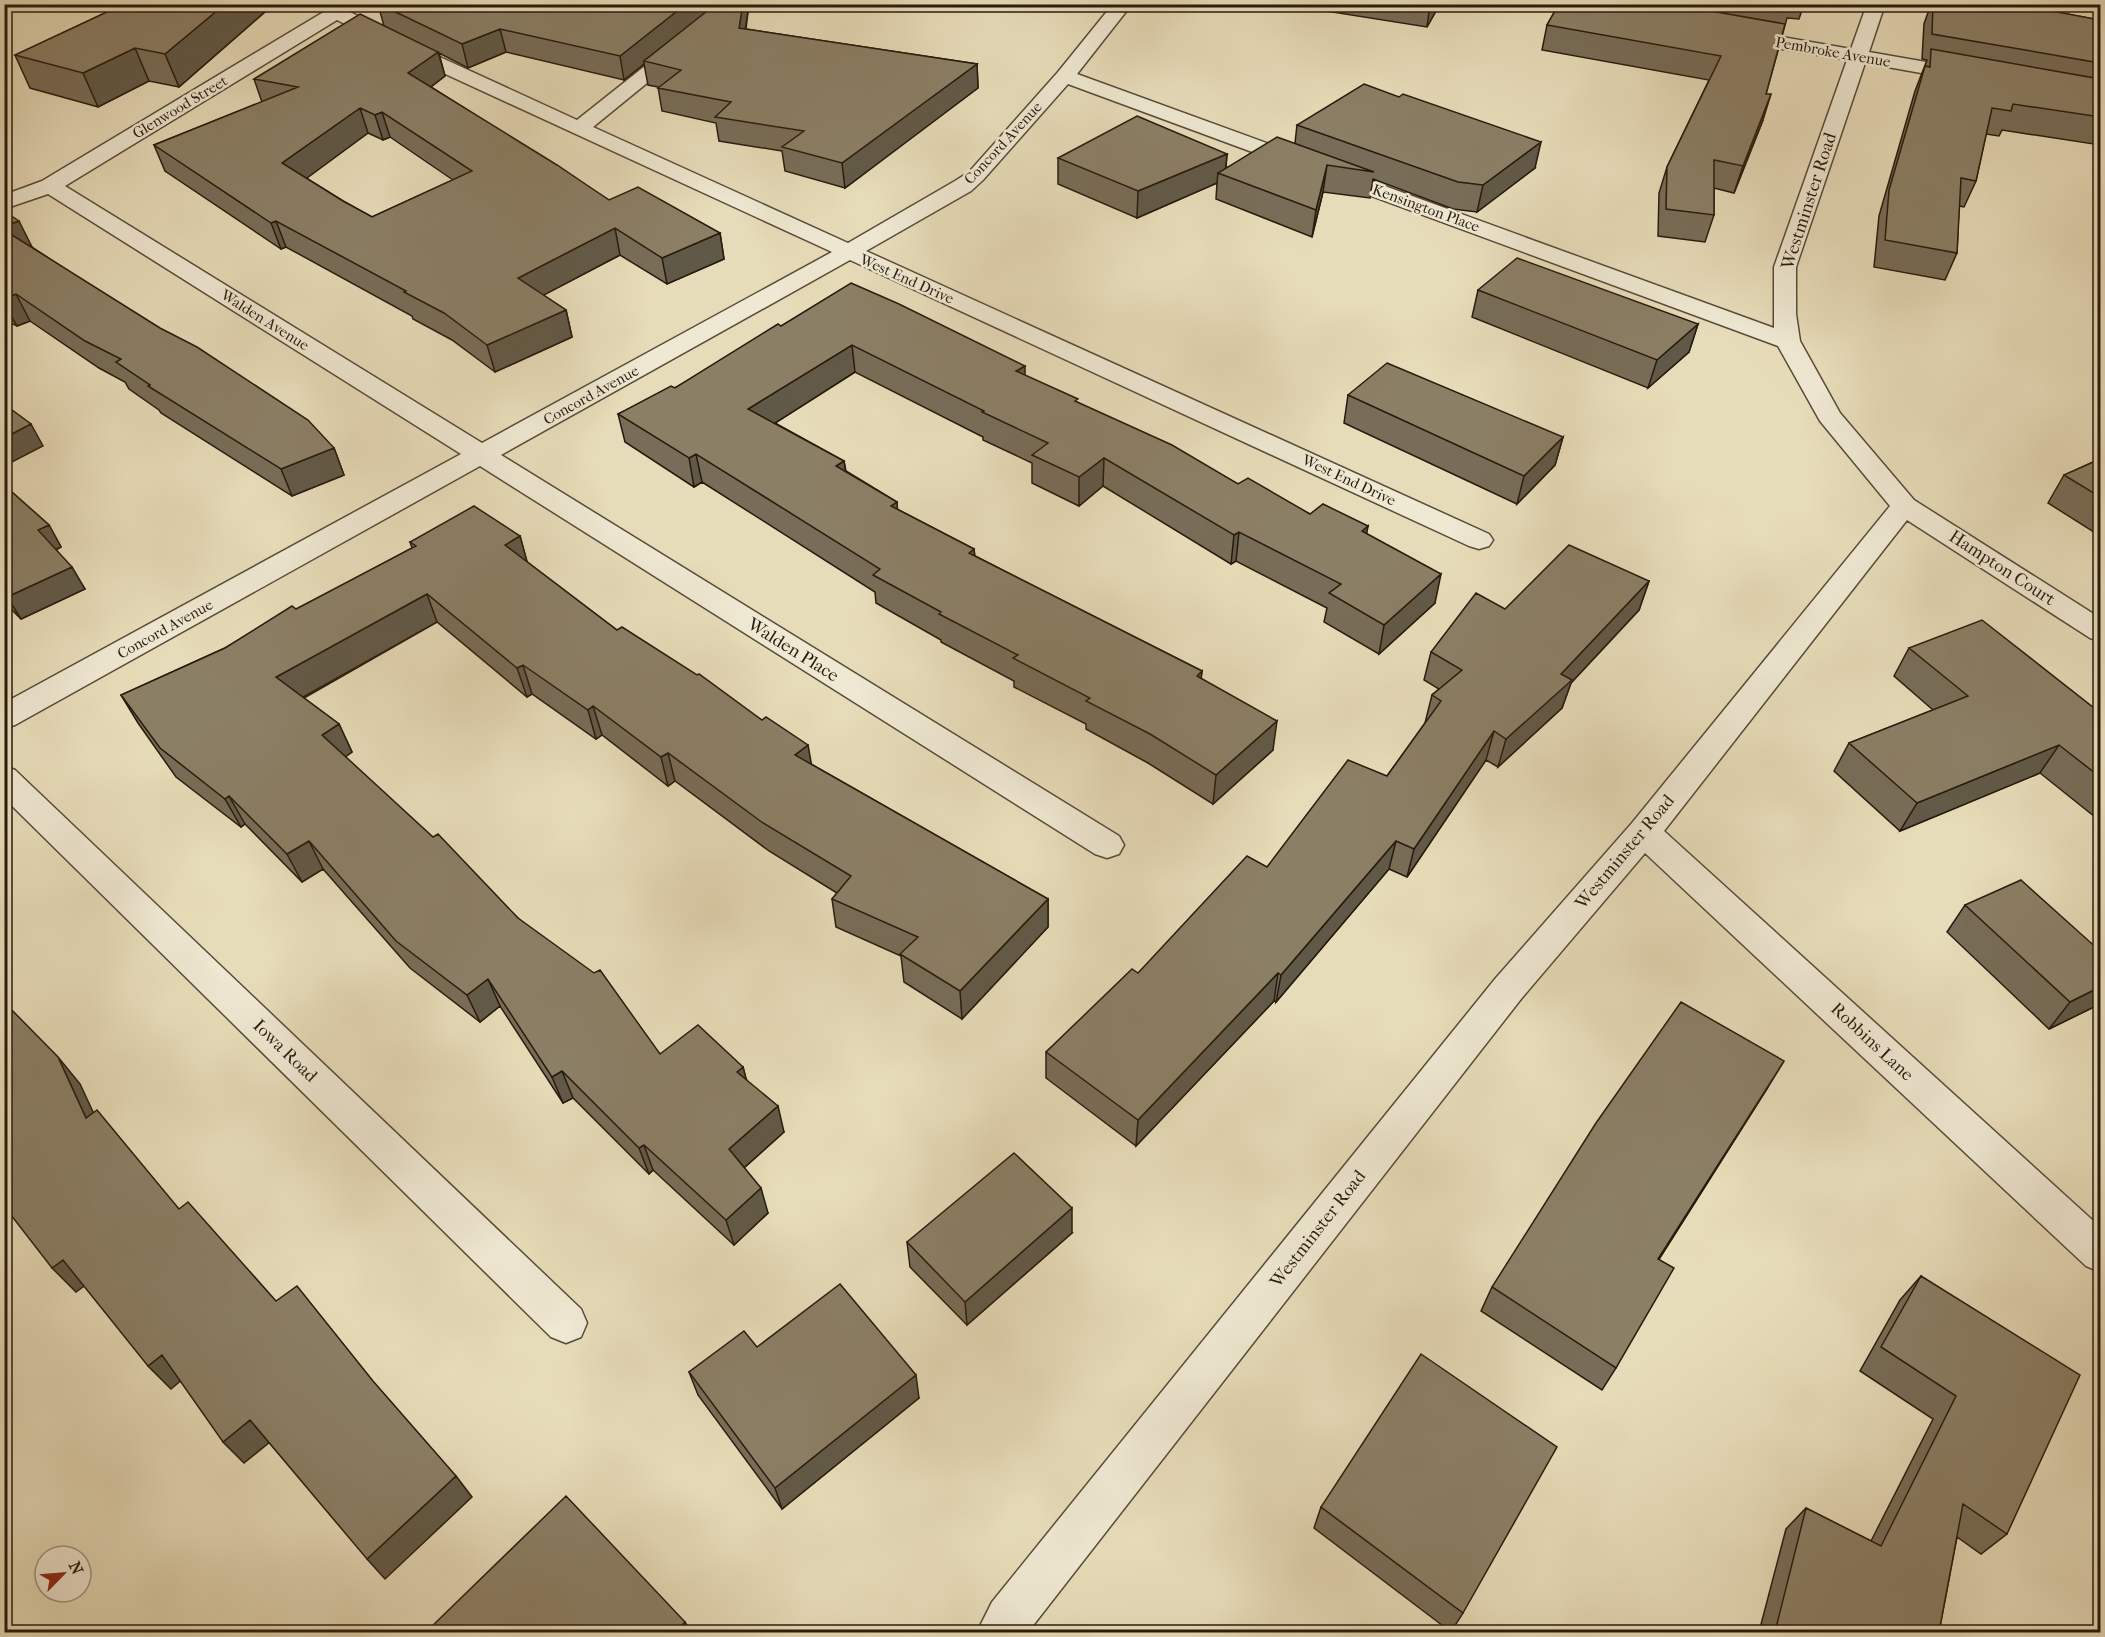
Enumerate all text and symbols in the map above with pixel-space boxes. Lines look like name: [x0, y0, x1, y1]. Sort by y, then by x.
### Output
street label: Pembroke Avenue: [1774, 33, 1893, 71]
street label: Glenwood Street: [129, 71, 231, 142]
street label: Concord Avenue: [960, 98, 1046, 188]
street label: Westminster Road: [1777, 130, 1841, 273]
street label: Kensington Place: [1370, 180, 1483, 236]
street label: West End Drive: [856, 250, 957, 308]
street label: Walden Avenue: [217, 285, 313, 355]
street label: Concord Avenue: [540, 361, 642, 429]
street label: West End Drive: [1298, 450, 1399, 510]
street label: Hampton Court: [1945, 526, 2060, 610]
street label: Concord Avenue: [114, 595, 216, 663]
street label: Walden Place: [743, 613, 843, 686]
street label: Westminster Road: [1570, 790, 1679, 914]
street label: Robbins Lane: [1826, 998, 1918, 1086]
street label: Iowa Road: [249, 1015, 322, 1087]
street label: Westminster Road: [1265, 1166, 1370, 1292]
north arrow: [33, 1544, 93, 1604]
text: N: [65, 1558, 88, 1578]

